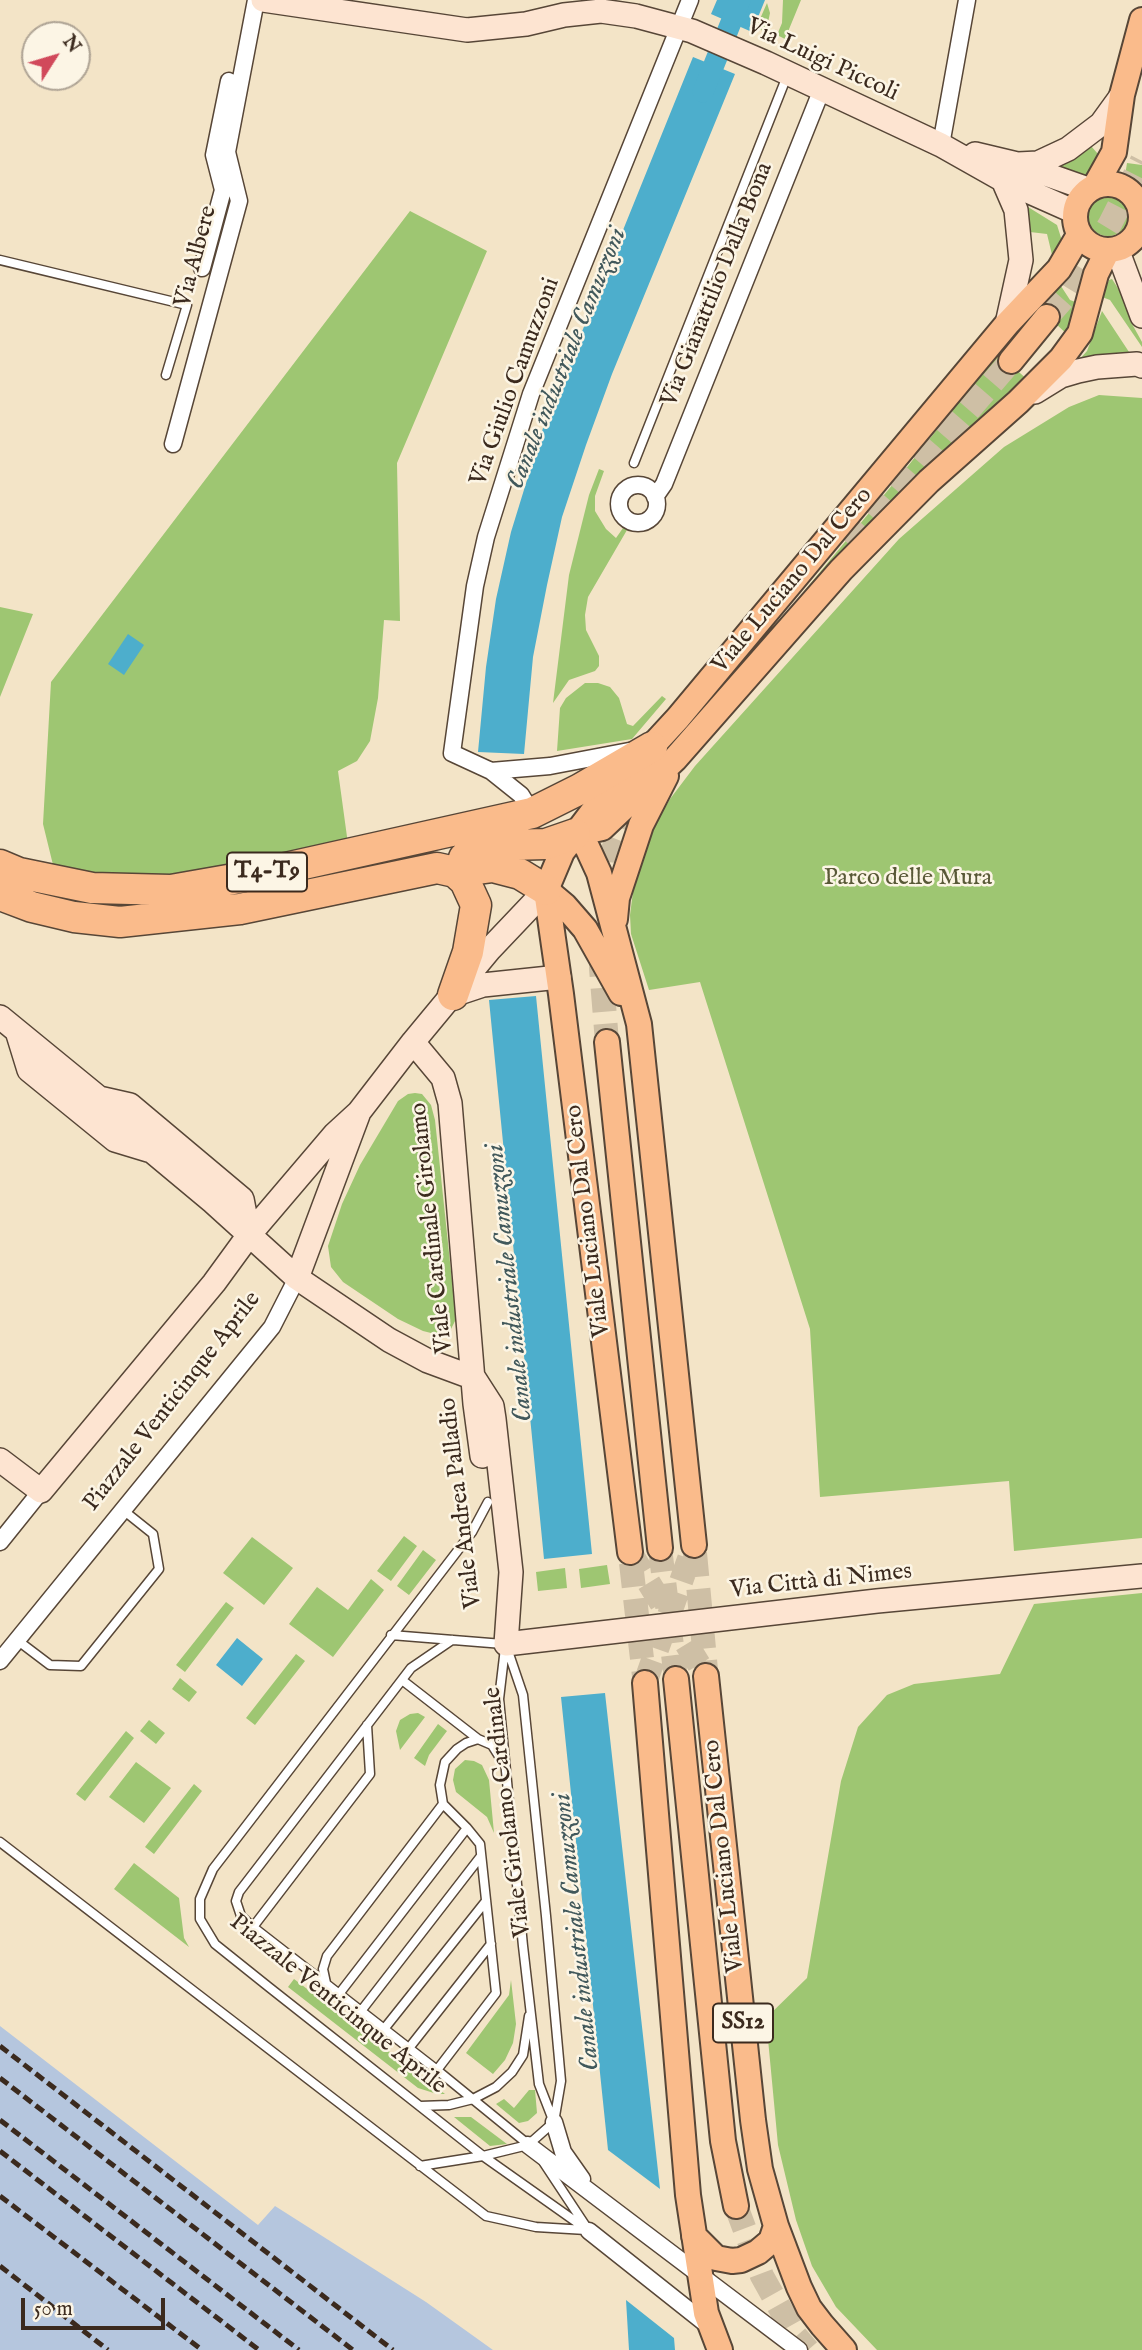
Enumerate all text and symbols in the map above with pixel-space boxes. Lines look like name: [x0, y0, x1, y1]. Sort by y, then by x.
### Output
street label: Via Luigi Piccoli: [741, 13, 903, 109]
north arrow: [21, 21, 91, 91]
text: N: [57, 31, 86, 58]
street label: Via Gianattilio Dalla Bona: [656, 159, 780, 411]
street label: Via Albere: [170, 203, 224, 311]
water label: Canale industriale Camuzzoni: [501, 224, 635, 494]
street label: Via Giulio Camuzzoni: [465, 274, 567, 490]
street label: Viale Luciano Dal Cero: [707, 482, 879, 680]
road number: T4-T9: [227, 852, 307, 892]
park label: Parco delle Mura: [824, 865, 992, 893]
street label: Viale Cardinale Girolamo: [406, 1101, 460, 1355]
street label: Viale Luciano Dal Cero: [560, 1103, 618, 1339]
water label: Canale industriale Camuzzoni: [481, 1143, 541, 1423]
street label: Piazzale Venticinque Aprile: [78, 1286, 268, 1518]
street label: Viale Andrea Palladio: [435, 1396, 489, 1610]
street label: Via Città di Nimes: [729, 1558, 913, 1606]
street label: Viale Girolamo Cardinale: [479, 1685, 539, 1939]
street label: Viale Luciano Dal Cero: [698, 1738, 752, 1974]
water label: Canale industriale Camuzzoni: [548, 1792, 608, 2072]
street label: Piazzale Venticinque Aprile: [223, 1909, 451, 2101]
road number: SS12: [713, 2004, 773, 2042]
scale bar: [24, 2284, 168, 2328]
text: 50 m: [34, 2296, 73, 2323]

